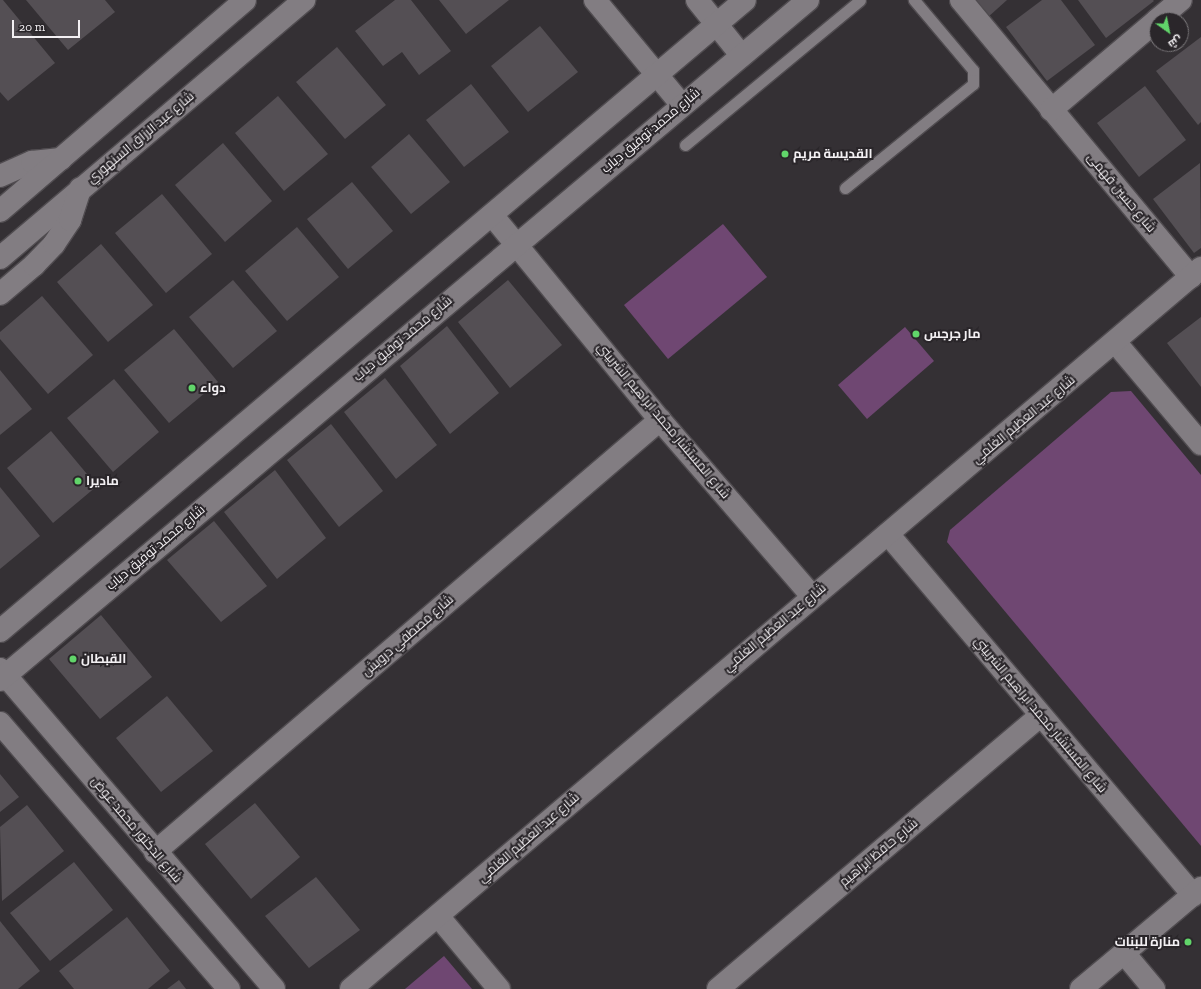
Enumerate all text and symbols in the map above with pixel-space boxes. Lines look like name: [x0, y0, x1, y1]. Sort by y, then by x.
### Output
scale bar: [14, 12, 82, 38]
north arrow: [1149, 12, 1189, 52]
text: 20 m: [19, 20, 45, 34]
text: ش: [1166, 32, 1185, 51]
street label: شارع محمد توفيق دياب: [598, 85, 704, 177]
street label: شارع عبد الرزاق السنهوري: [84, 89, 198, 187]
place label: القديسة مريم: [793, 146, 872, 162]
marker: القديسة مريم: [780, 149, 790, 159]
street label: شارع حسين فهمى: [1083, 150, 1159, 236]
street label: شارع محمد توفيق دياب: [350, 293, 456, 385]
place label: مار جرجس: [924, 326, 981, 342]
marker: مار جرجس: [911, 329, 921, 339]
street label: شارع المستشار محمد ابراهيم الشربيني: [593, 340, 733, 502]
street label: شارع عبد العظيم الغلمي: [969, 372, 1079, 468]
place label: دواء: [200, 380, 226, 396]
marker: دواء: [187, 383, 197, 393]
place label: ماديرا: [86, 473, 119, 489]
marker: ماديرا: [73, 476, 83, 486]
street label: شارع محمد توفيق دياب: [103, 502, 209, 594]
street label: شارع عبد العظيم الغلمي: [720, 580, 830, 676]
street label: شارع مصطفي درويش: [359, 592, 457, 680]
street label: شارع المستشار محمد ابراهيم الشربيني: [970, 634, 1110, 796]
place label: القبطان: [81, 651, 126, 667]
marker: القبطان: [68, 654, 78, 664]
street label: شارع الدكتور محمد عوض: [87, 774, 185, 886]
street label: شارع عبد العظيم الغلمي: [475, 790, 583, 886]
street label: شارع حافظ ابراهيم: [837, 816, 921, 890]
place label: منارة للبنات: [1115, 934, 1180, 950]
marker: منارة للبنات: [1183, 937, 1193, 947]

